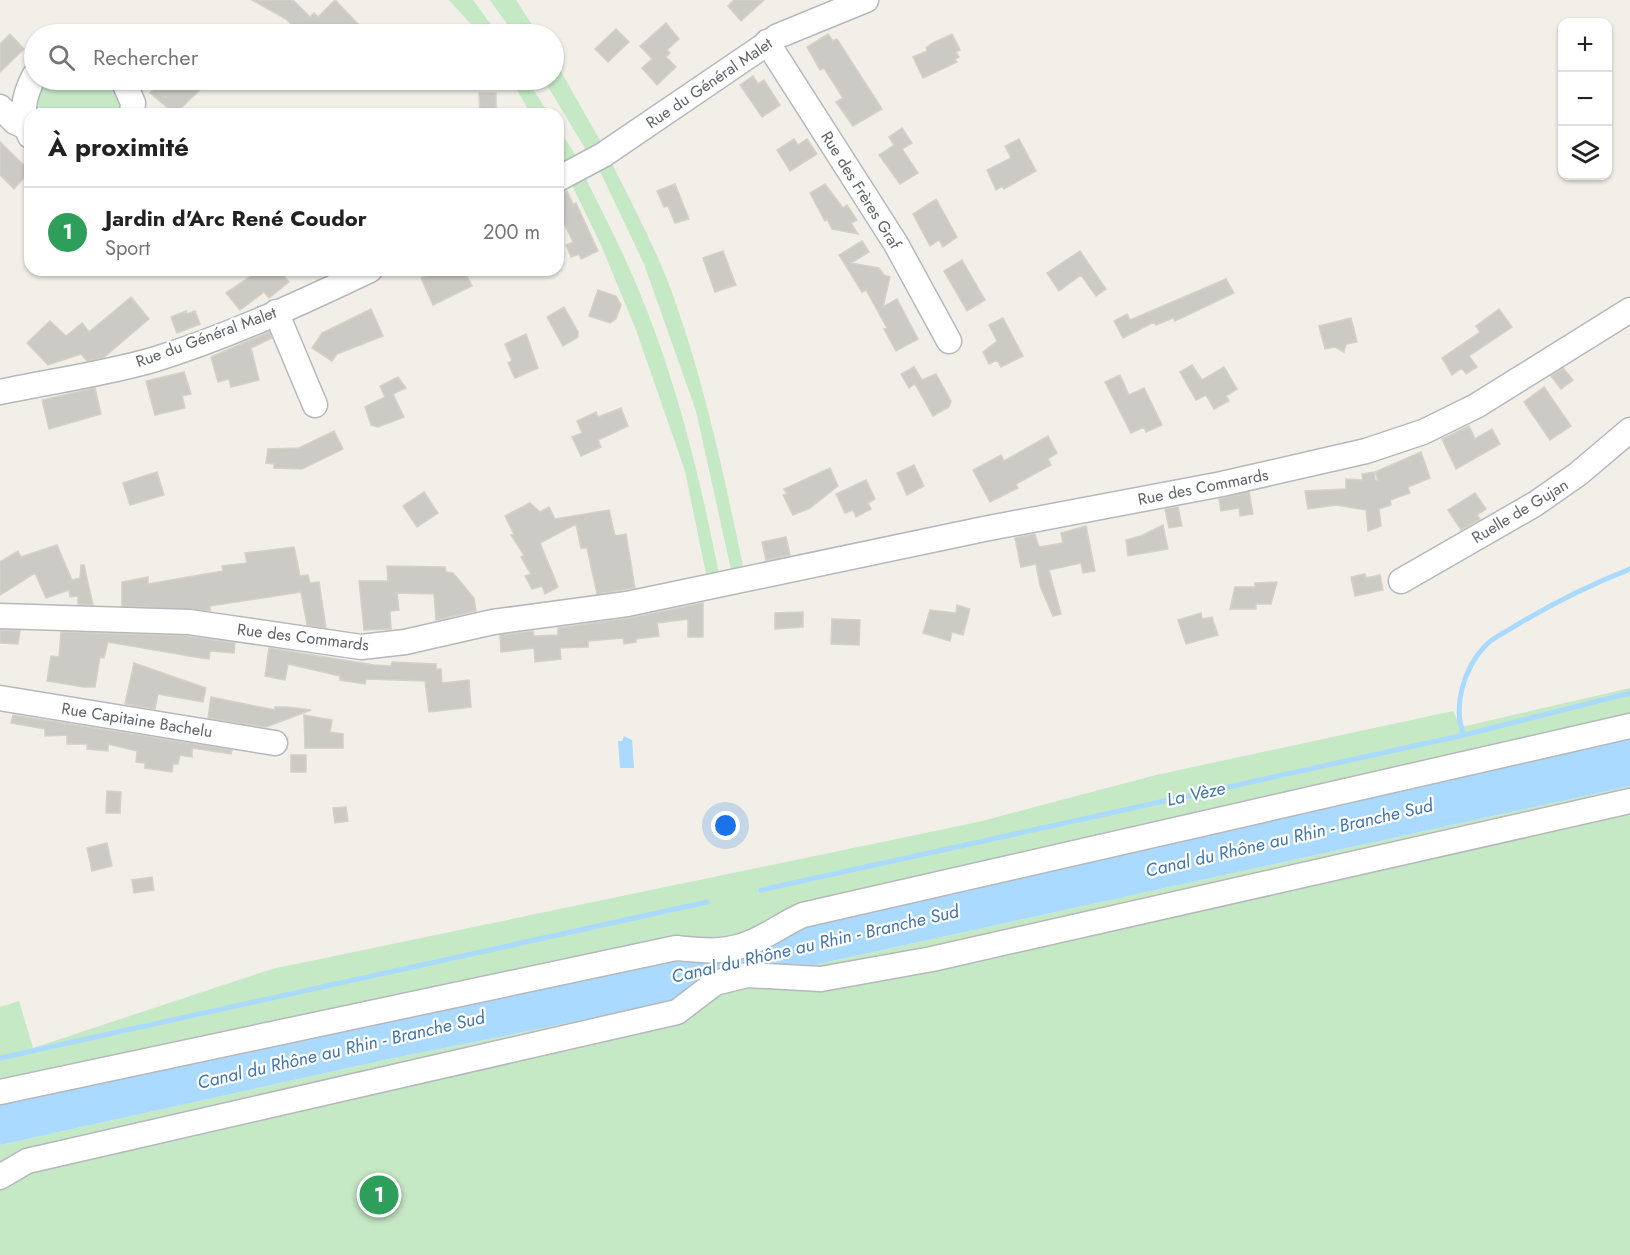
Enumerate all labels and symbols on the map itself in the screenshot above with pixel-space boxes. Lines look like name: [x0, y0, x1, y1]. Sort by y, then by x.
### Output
street label: Rue du Général Malet: [641, 32, 777, 134]
street label: Rue des Frères Graf: [815, 127, 907, 254]
street label: Rue du Général Malet: [132, 301, 280, 373]
street label: Rue des Commards: [1136, 463, 1270, 511]
street label: Ruelle de Gujan: [1467, 473, 1573, 549]
street label: Rue des Commards: [236, 618, 370, 656]
street label: Rue Capitaine Bachelu: [60, 697, 214, 743]
water label: La Vèze: [1164, 775, 1228, 813]
water label: Canal du Rhône au Rhin - Branche Sud: [1143, 792, 1436, 884]
your location: [711, 811, 740, 840]
water label: Canal du Rhône au Rhin - Branche Sud: [669, 898, 962, 990]
water label: Canal du Rhône au Rhin - Branche Sud: [195, 1004, 488, 1096]
pin: 1: [360, 1172, 398, 1218]

